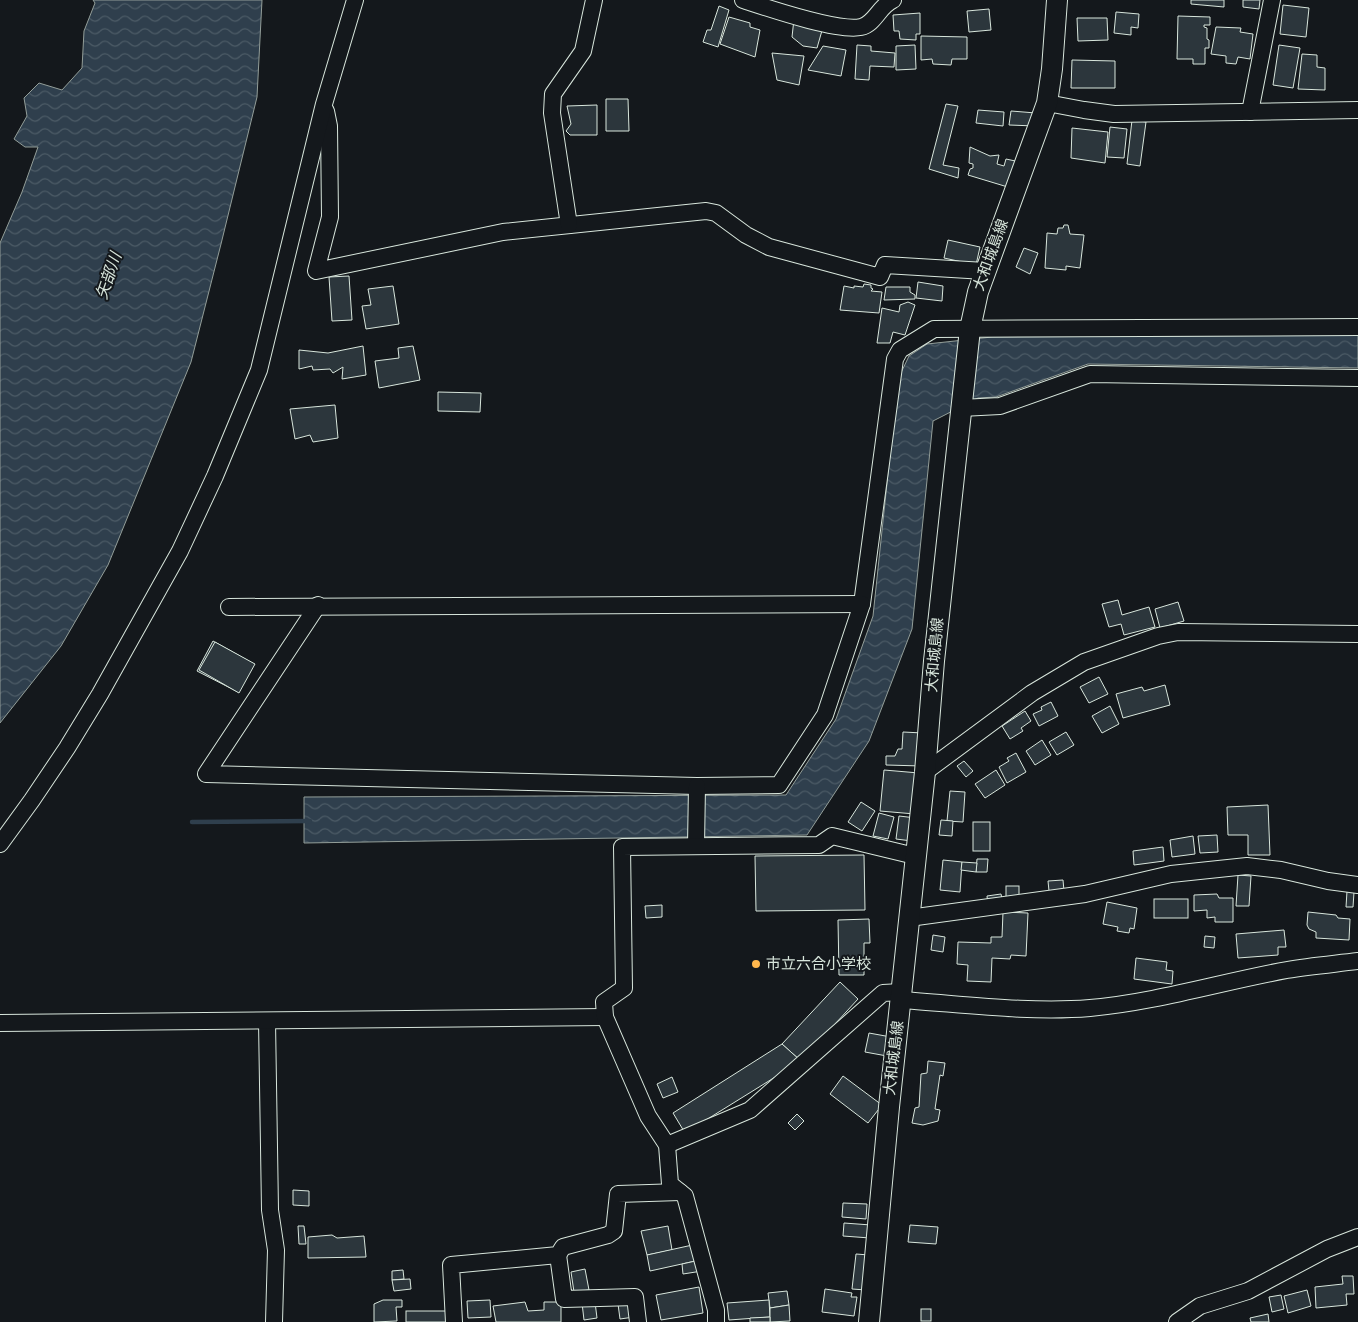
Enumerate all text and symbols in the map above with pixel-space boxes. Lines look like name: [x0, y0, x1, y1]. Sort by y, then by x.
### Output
street label: 大和城島線: [968, 216, 1014, 294]
water label: 矢部川: [91, 248, 128, 302]
street label: 大和城島線: [921, 617, 949, 693]
place label: 市立六合小学校: [766, 954, 871, 975]
marker: 市立六合小学校: [750, 958, 762, 970]
street label: 大和城島線: [879, 1019, 909, 1097]

